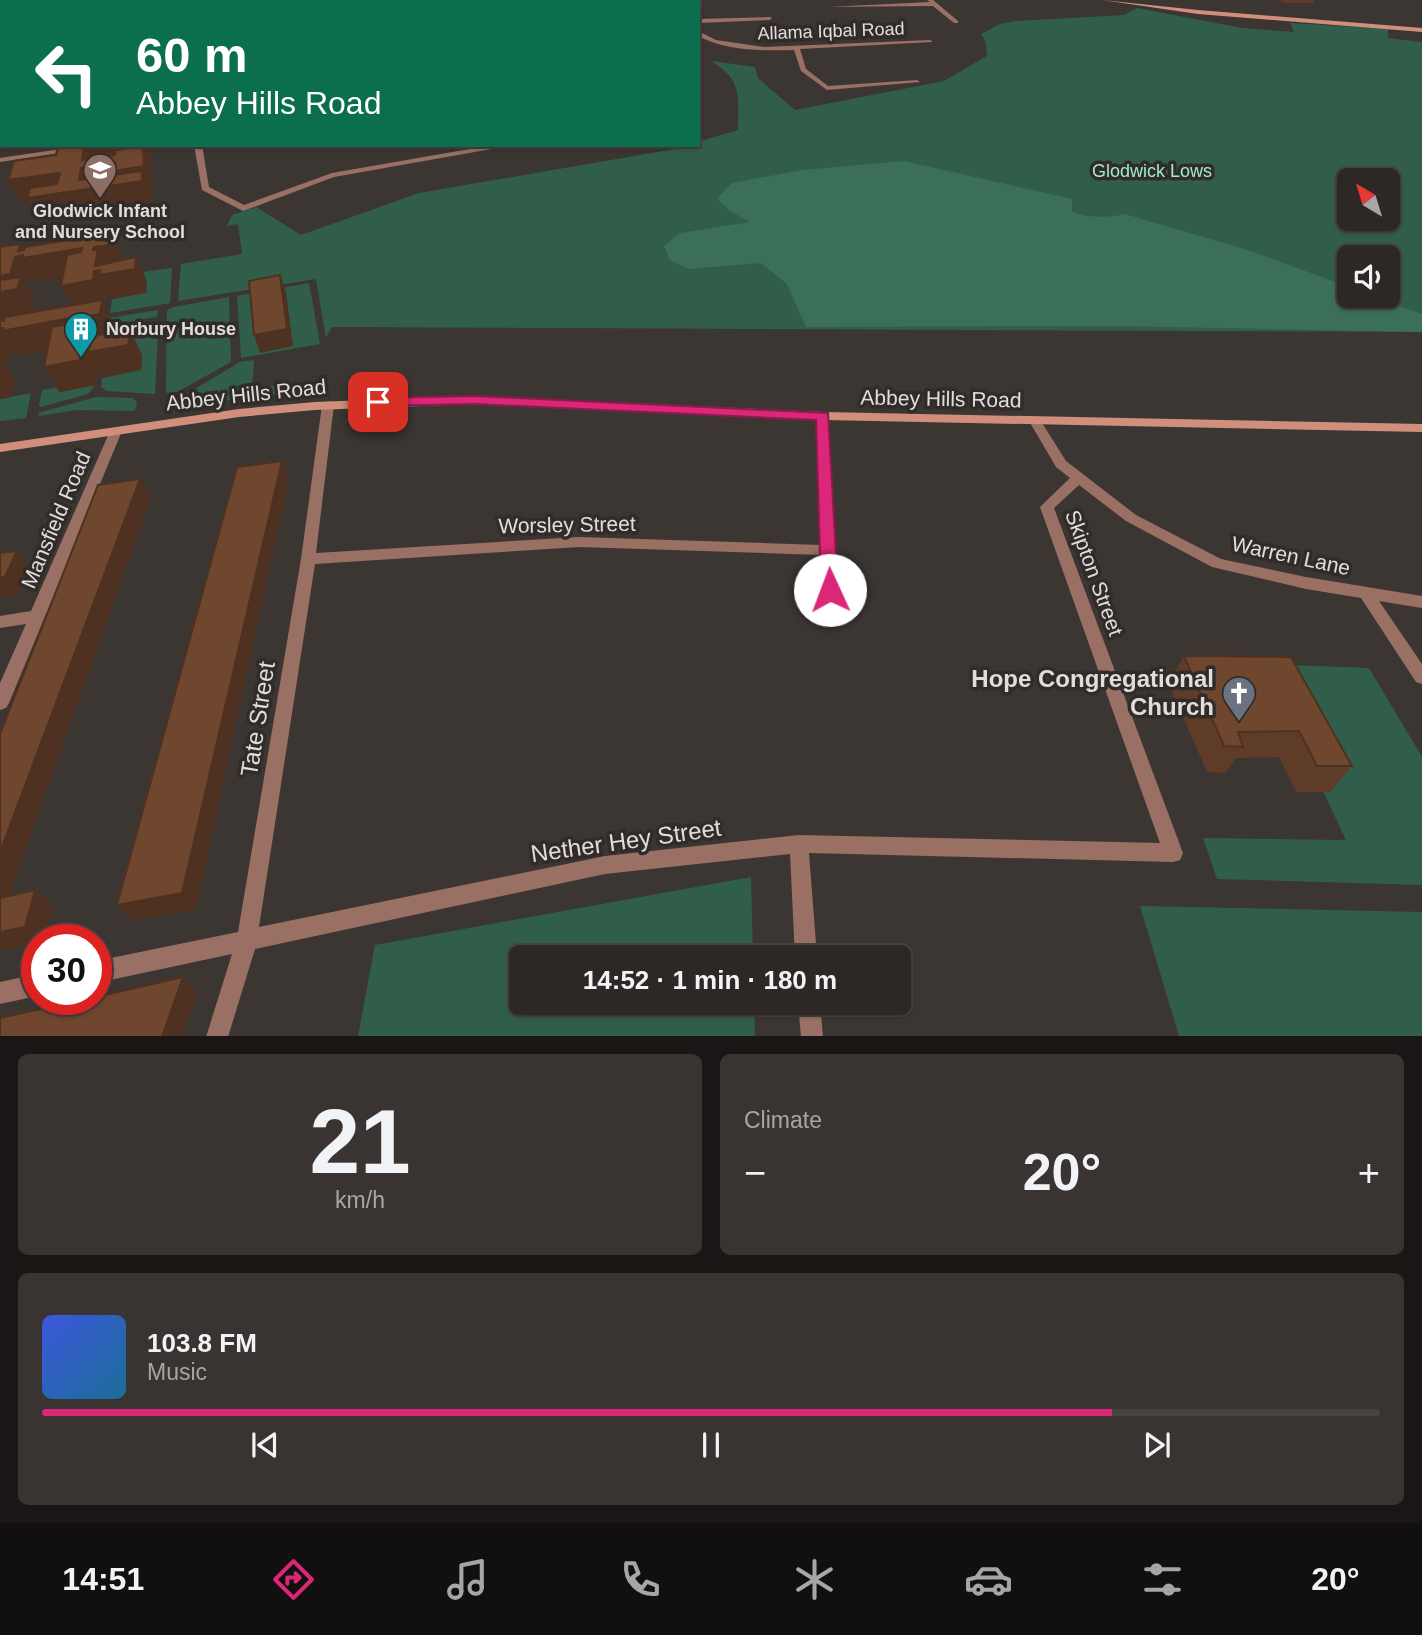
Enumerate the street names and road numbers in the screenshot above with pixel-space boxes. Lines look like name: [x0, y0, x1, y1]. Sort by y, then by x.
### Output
street label: Allama Iqbal Road: [757, 18, 905, 44]
street label: Abbey Hills Road: [165, 375, 327, 414]
street label: Abbey Hills Road: [860, 386, 1022, 411]
street label: Mansfield Road: [16, 448, 95, 591]
street label: Skipton Street: [1061, 507, 1128, 639]
street label: Worsley Street: [498, 512, 636, 537]
street label: Warren Lane: [1230, 532, 1352, 579]
street label: Tate Street: [235, 659, 280, 778]
street label: Nether Hey Street: [529, 814, 723, 867]

